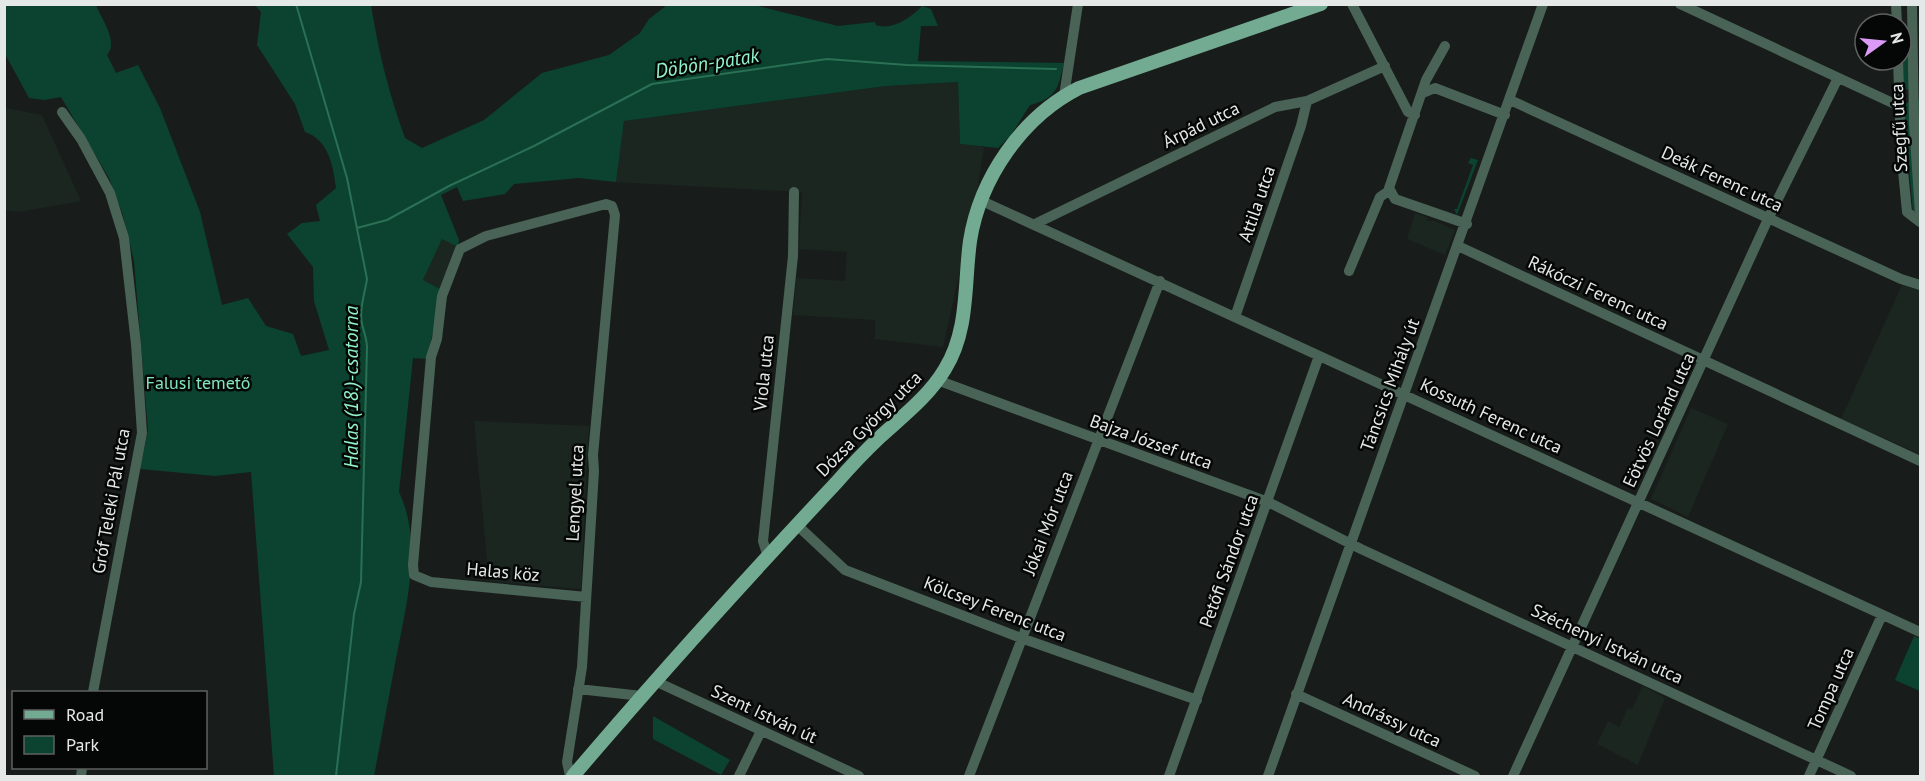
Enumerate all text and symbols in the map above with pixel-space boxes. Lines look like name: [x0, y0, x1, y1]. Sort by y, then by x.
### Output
north arrow: [1853, 12, 1913, 72]
text: N: [1886, 30, 1909, 46]
water label: Döbön-patak: [653, 42, 762, 84]
street label: Szegfű utca: [1885, 83, 1912, 173]
street label: Árpád utca: [1159, 96, 1243, 153]
street label: Deák Ferenc utca: [1658, 140, 1787, 217]
street label: Attila utca: [1233, 163, 1280, 245]
street label: Rákóczi Ferenc utca: [1525, 250, 1672, 335]
water label: Halas (18.)-csatorna: [338, 305, 364, 468]
street label: Táncsics Mihály út: [1355, 315, 1424, 454]
street label: Viola utca: [748, 334, 779, 413]
street label: Eötvös Loránd utca: [1617, 349, 1700, 491]
street label: Dózsa György utca: [811, 366, 926, 481]
park label: Falusi temető: [146, 371, 250, 394]
street label: Kossuth Ferenc utca: [1417, 373, 1566, 459]
street label: Bajza József utca: [1087, 409, 1216, 474]
street label: Gróf Teleki Pál utca: [86, 426, 135, 575]
street label: Lengyel utca: [560, 444, 589, 542]
street label: Jókai Mór utca: [1017, 468, 1078, 579]
street label: Petőfi Sándor utca: [1194, 491, 1263, 630]
street label: Halas köz: [465, 557, 541, 586]
street label: Kölcsey Ferenc utca: [921, 571, 1070, 646]
street label: Széchenyi István utca: [1528, 598, 1687, 689]
street label: Tompa utca: [1802, 644, 1859, 734]
street label: Szent István út: [708, 679, 821, 748]
street label: Andrássy utca: [1340, 687, 1445, 752]
legend: [12, 691, 207, 769]
text: Road: [66, 703, 104, 726]
text: Park: [66, 733, 99, 756]

